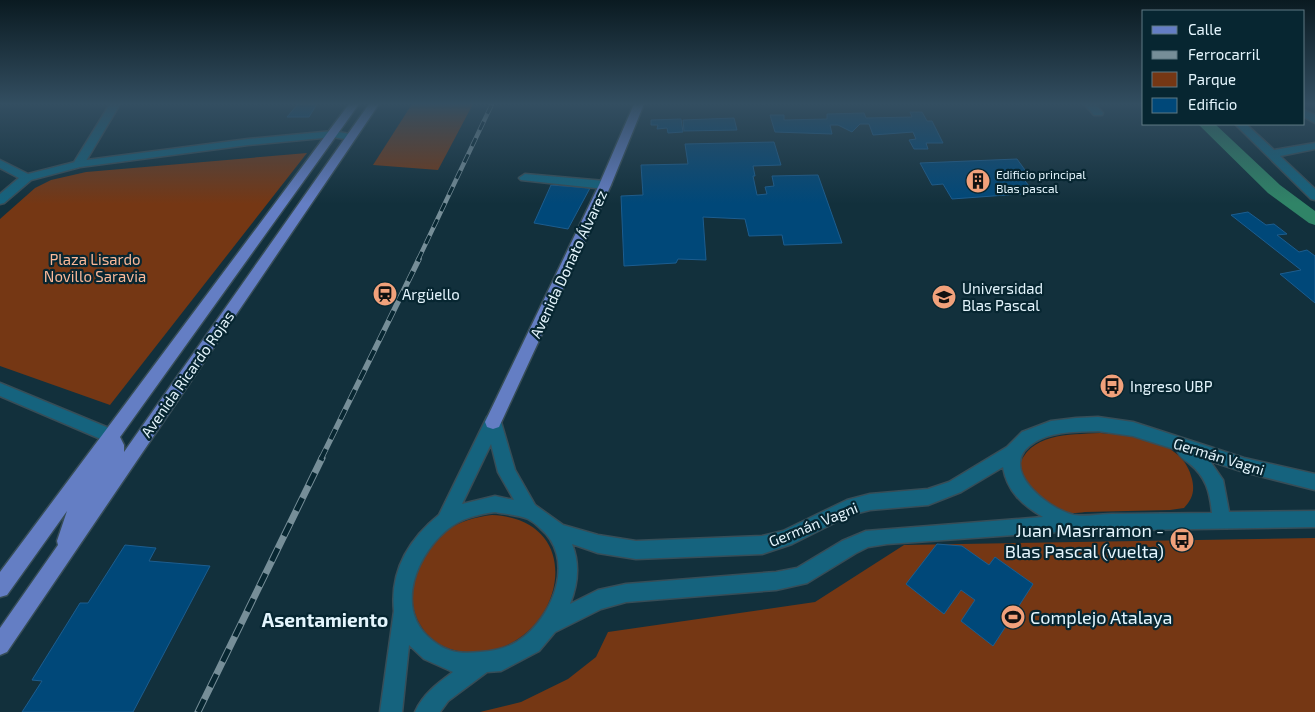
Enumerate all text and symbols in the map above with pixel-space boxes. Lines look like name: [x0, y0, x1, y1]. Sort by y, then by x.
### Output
legend: [1142, 10, 1305, 125]
text: Calle: [1188, 20, 1222, 38]
text: Ferrocarril: [1188, 45, 1261, 63]
text: Parque: [1188, 70, 1236, 88]
text: Edificio: [1188, 95, 1237, 113]
place label: Edificio principal Blas pascal: [996, 167, 1086, 195]
building icon: Edificio principal Blas pascal: [965, 168, 991, 194]
street label: Avenida Donato Álvarez: [526, 187, 610, 341]
park label: Plaza Lisardo Novillo Saravia: [44, 250, 146, 285]
place label: Universidad Blas Pascal: [962, 279, 1043, 314]
station icon: Argüello: [372, 281, 398, 307]
school or university icon: Universidad Blas Pascal: [931, 284, 957, 310]
place label: Argüello: [402, 285, 460, 303]
street label: Avenida Ricardo Rojas: [137, 307, 238, 441]
bus stop icon: Ingreso UBP: [1099, 373, 1125, 399]
place label: Ingreso UBP: [1130, 377, 1213, 395]
street label: Germán Vagni: [1171, 434, 1267, 478]
street label: Germán Vagni: [766, 498, 860, 550]
place label: Juan Masrramon - Blas Pascal (vuelta): [1005, 519, 1164, 562]
bus stop icon: Juan Masrramon - Blas Pascal (vuelta): [1169, 527, 1195, 553]
sports icon: Complejo Atalaya: [1000, 604, 1026, 630]
place label: Complejo Atalaya: [1030, 606, 1172, 628]
district label: Asentamiento: [262, 608, 388, 631]

